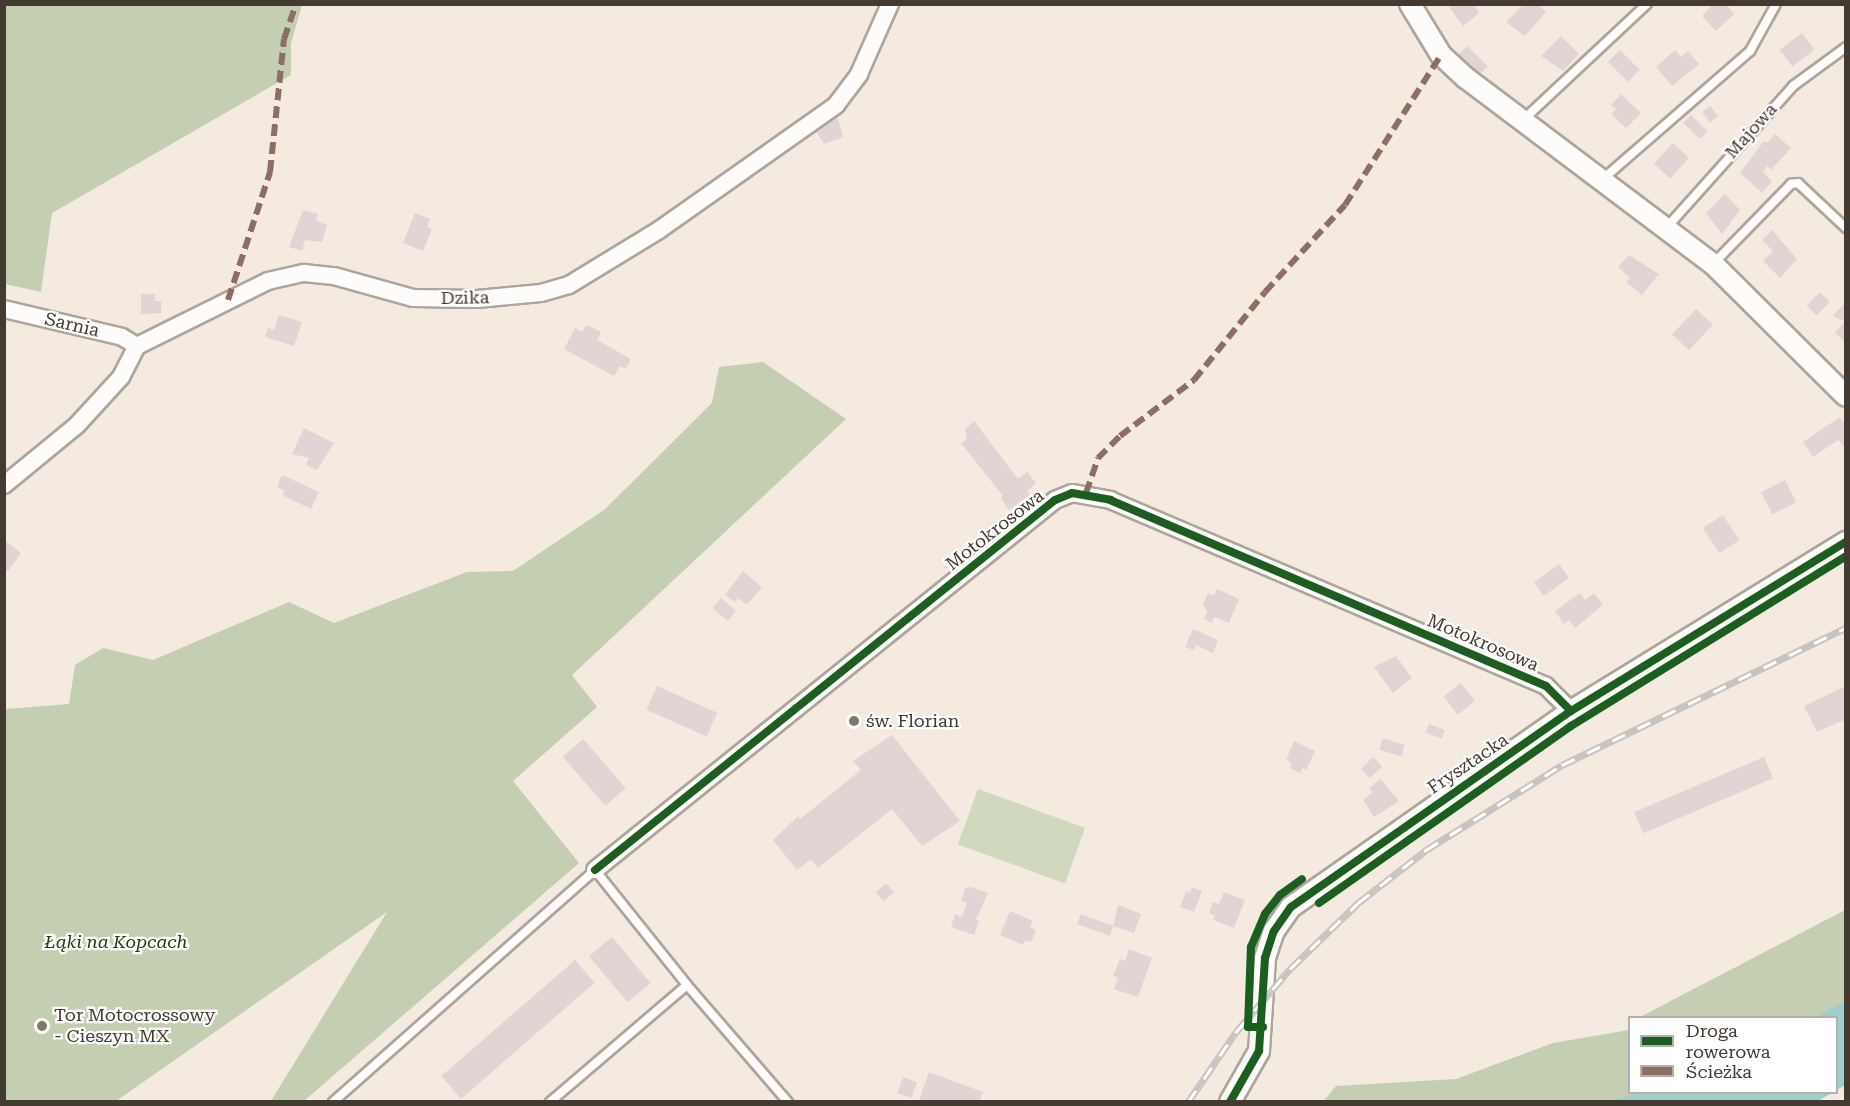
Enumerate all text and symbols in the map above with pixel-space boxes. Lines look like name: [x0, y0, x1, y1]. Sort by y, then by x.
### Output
street label: Majowa: [1721, 99, 1781, 163]
street label: Dzika: [440, 287, 490, 309]
street label: Sarnia: [42, 308, 102, 342]
street label: Motokrosowa: [942, 485, 1048, 575]
street label: Motokrosowa: [1424, 610, 1542, 676]
place label: św. Florian: [866, 710, 959, 732]
marker: św. Florian: [847, 714, 861, 728]
street label: Frysztacka: [1424, 729, 1512, 799]
park label: Łąki na Kopcach: [44, 931, 188, 953]
place label: Tor Motocrossowy - Cieszyn MX: [54, 1005, 215, 1048]
legend: [1628, 1016, 1838, 1094]
marker: Tor Motocrossowy - Cieszyn MX: [35, 1019, 49, 1033]
text: Droga rowerowa: [1686, 1020, 1770, 1062]
text: Ścieżka: [1686, 1061, 1752, 1082]

